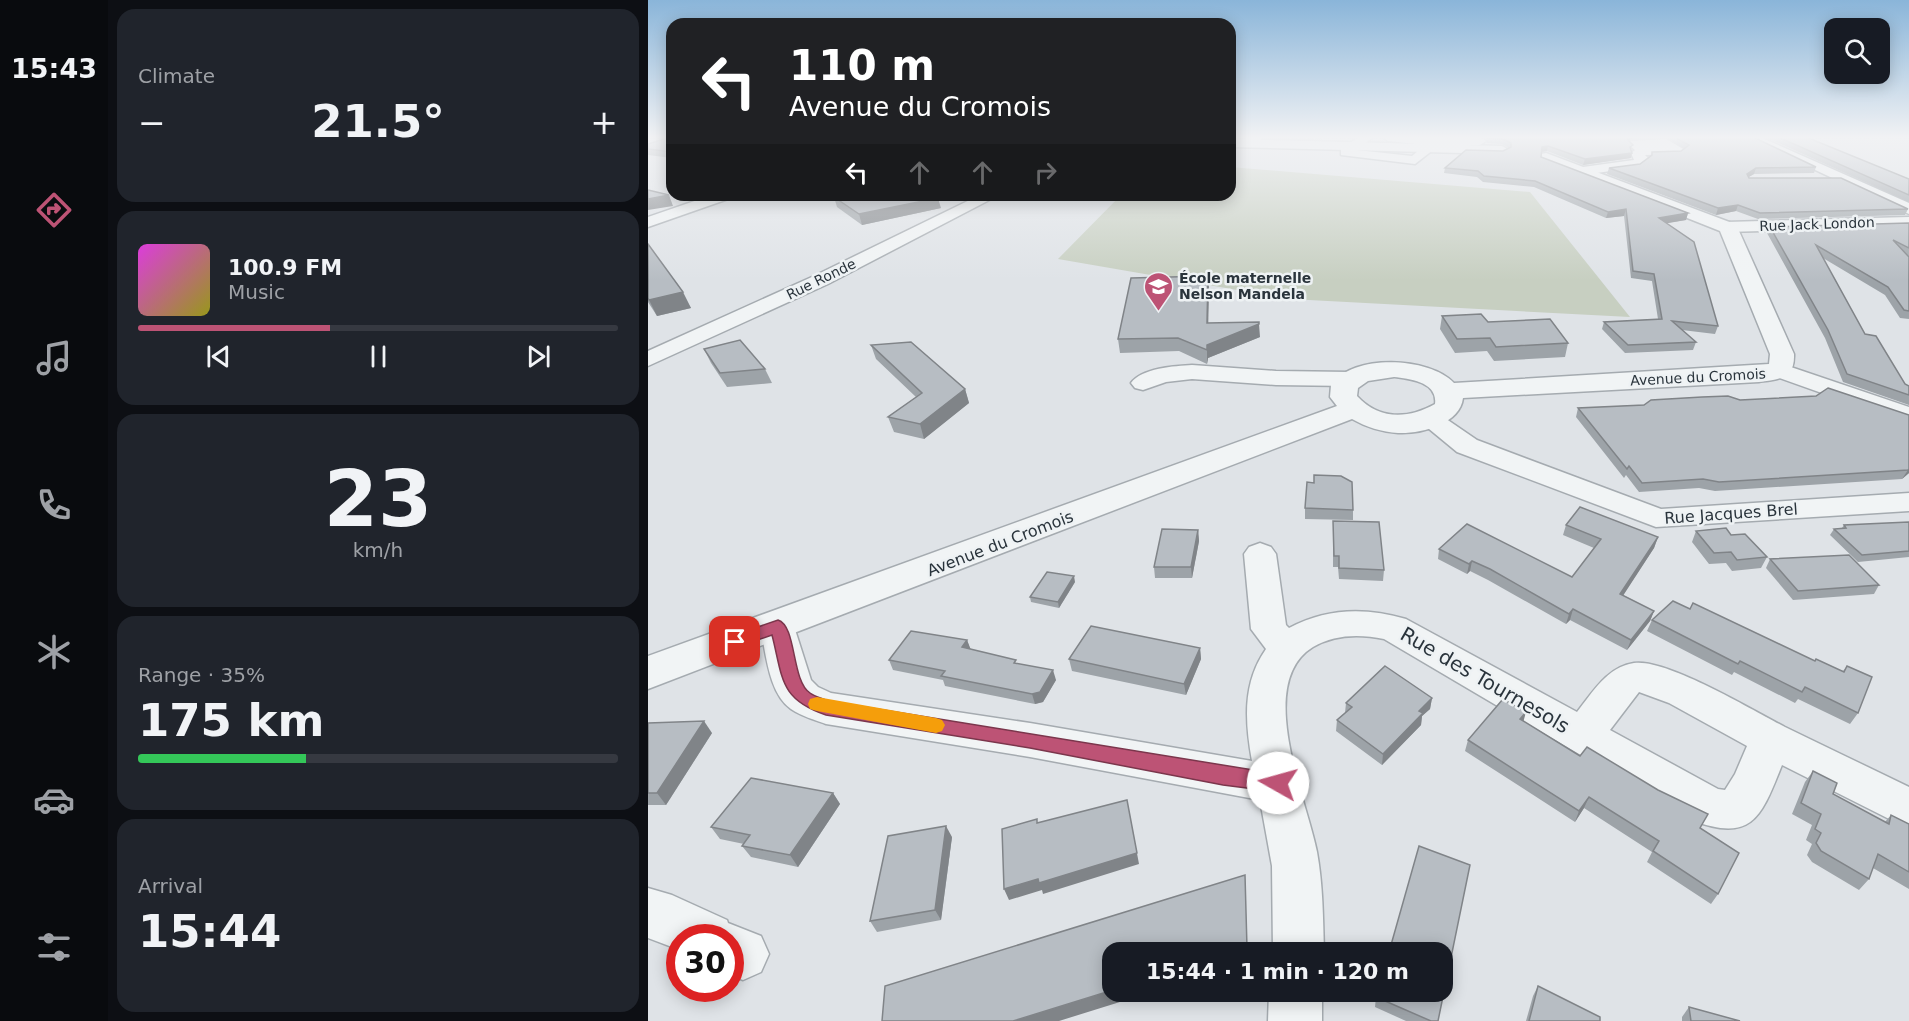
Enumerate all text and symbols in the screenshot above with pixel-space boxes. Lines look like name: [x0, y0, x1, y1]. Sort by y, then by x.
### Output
map controls: [1824, 18, 1890, 84]
button: search: [1824, 18, 1890, 84]
text: 110 m: [789, 41, 935, 90]
icon: left: [690, 42, 768, 120]
text: 15:43: [11, 53, 97, 84]
text: Climate: [138, 64, 215, 88]
text: Avenue du Cromois: [789, 91, 1051, 122]
text: 21.5°: [311, 95, 445, 148]
text: −: [138, 103, 166, 142]
text: +: [590, 103, 618, 142]
icon: left: [840, 156, 873, 189]
icon: ahead: [903, 156, 936, 189]
icon: ahead: [966, 156, 999, 189]
icon: right: [1029, 156, 1062, 189]
icon: directions: [33, 189, 75, 231]
street label: Rue Jack London: [1759, 214, 1875, 234]
text: 100.9 FM: [228, 255, 342, 280]
street label: Rue Ronde: [784, 255, 858, 303]
school or university icon: École maternelle Nelson Mandela: [1142, 270, 1174, 312]
place label: École maternelle Nelson Mandela: [1179, 270, 1311, 302]
text: Music: [228, 280, 285, 304]
icon: music: [33, 337, 75, 379]
icon: previous: [202, 340, 235, 373]
icon: pause: [362, 340, 395, 373]
icon: next: [522, 340, 555, 373]
street label: Avenue du Cromois: [1630, 365, 1766, 389]
text: 23: [324, 454, 432, 544]
icon: phone: [33, 484, 75, 526]
street label: Rue Jacques Brel: [1664, 499, 1798, 528]
street label: Avenue du Cromois: [924, 507, 1076, 580]
text: km/h: [353, 538, 403, 562]
pin: [709, 616, 760, 667]
street label: Rue des Tournesols: [1396, 622, 1574, 738]
icon: arrive: [718, 625, 751, 658]
icon: climate: [33, 631, 75, 673]
text: Range · 35%: [138, 663, 265, 687]
text: 175 km: [138, 694, 324, 747]
position arrow: [1246, 751, 1310, 815]
icon: car: [33, 779, 75, 821]
text: Arrival: [138, 874, 203, 898]
text: 15:44: [138, 905, 281, 958]
speed limit sign: 30: [666, 924, 744, 1002]
icon: filters: [33, 926, 75, 968]
text: 15:44 · 1 min · 120 m: [1146, 959, 1409, 984]

